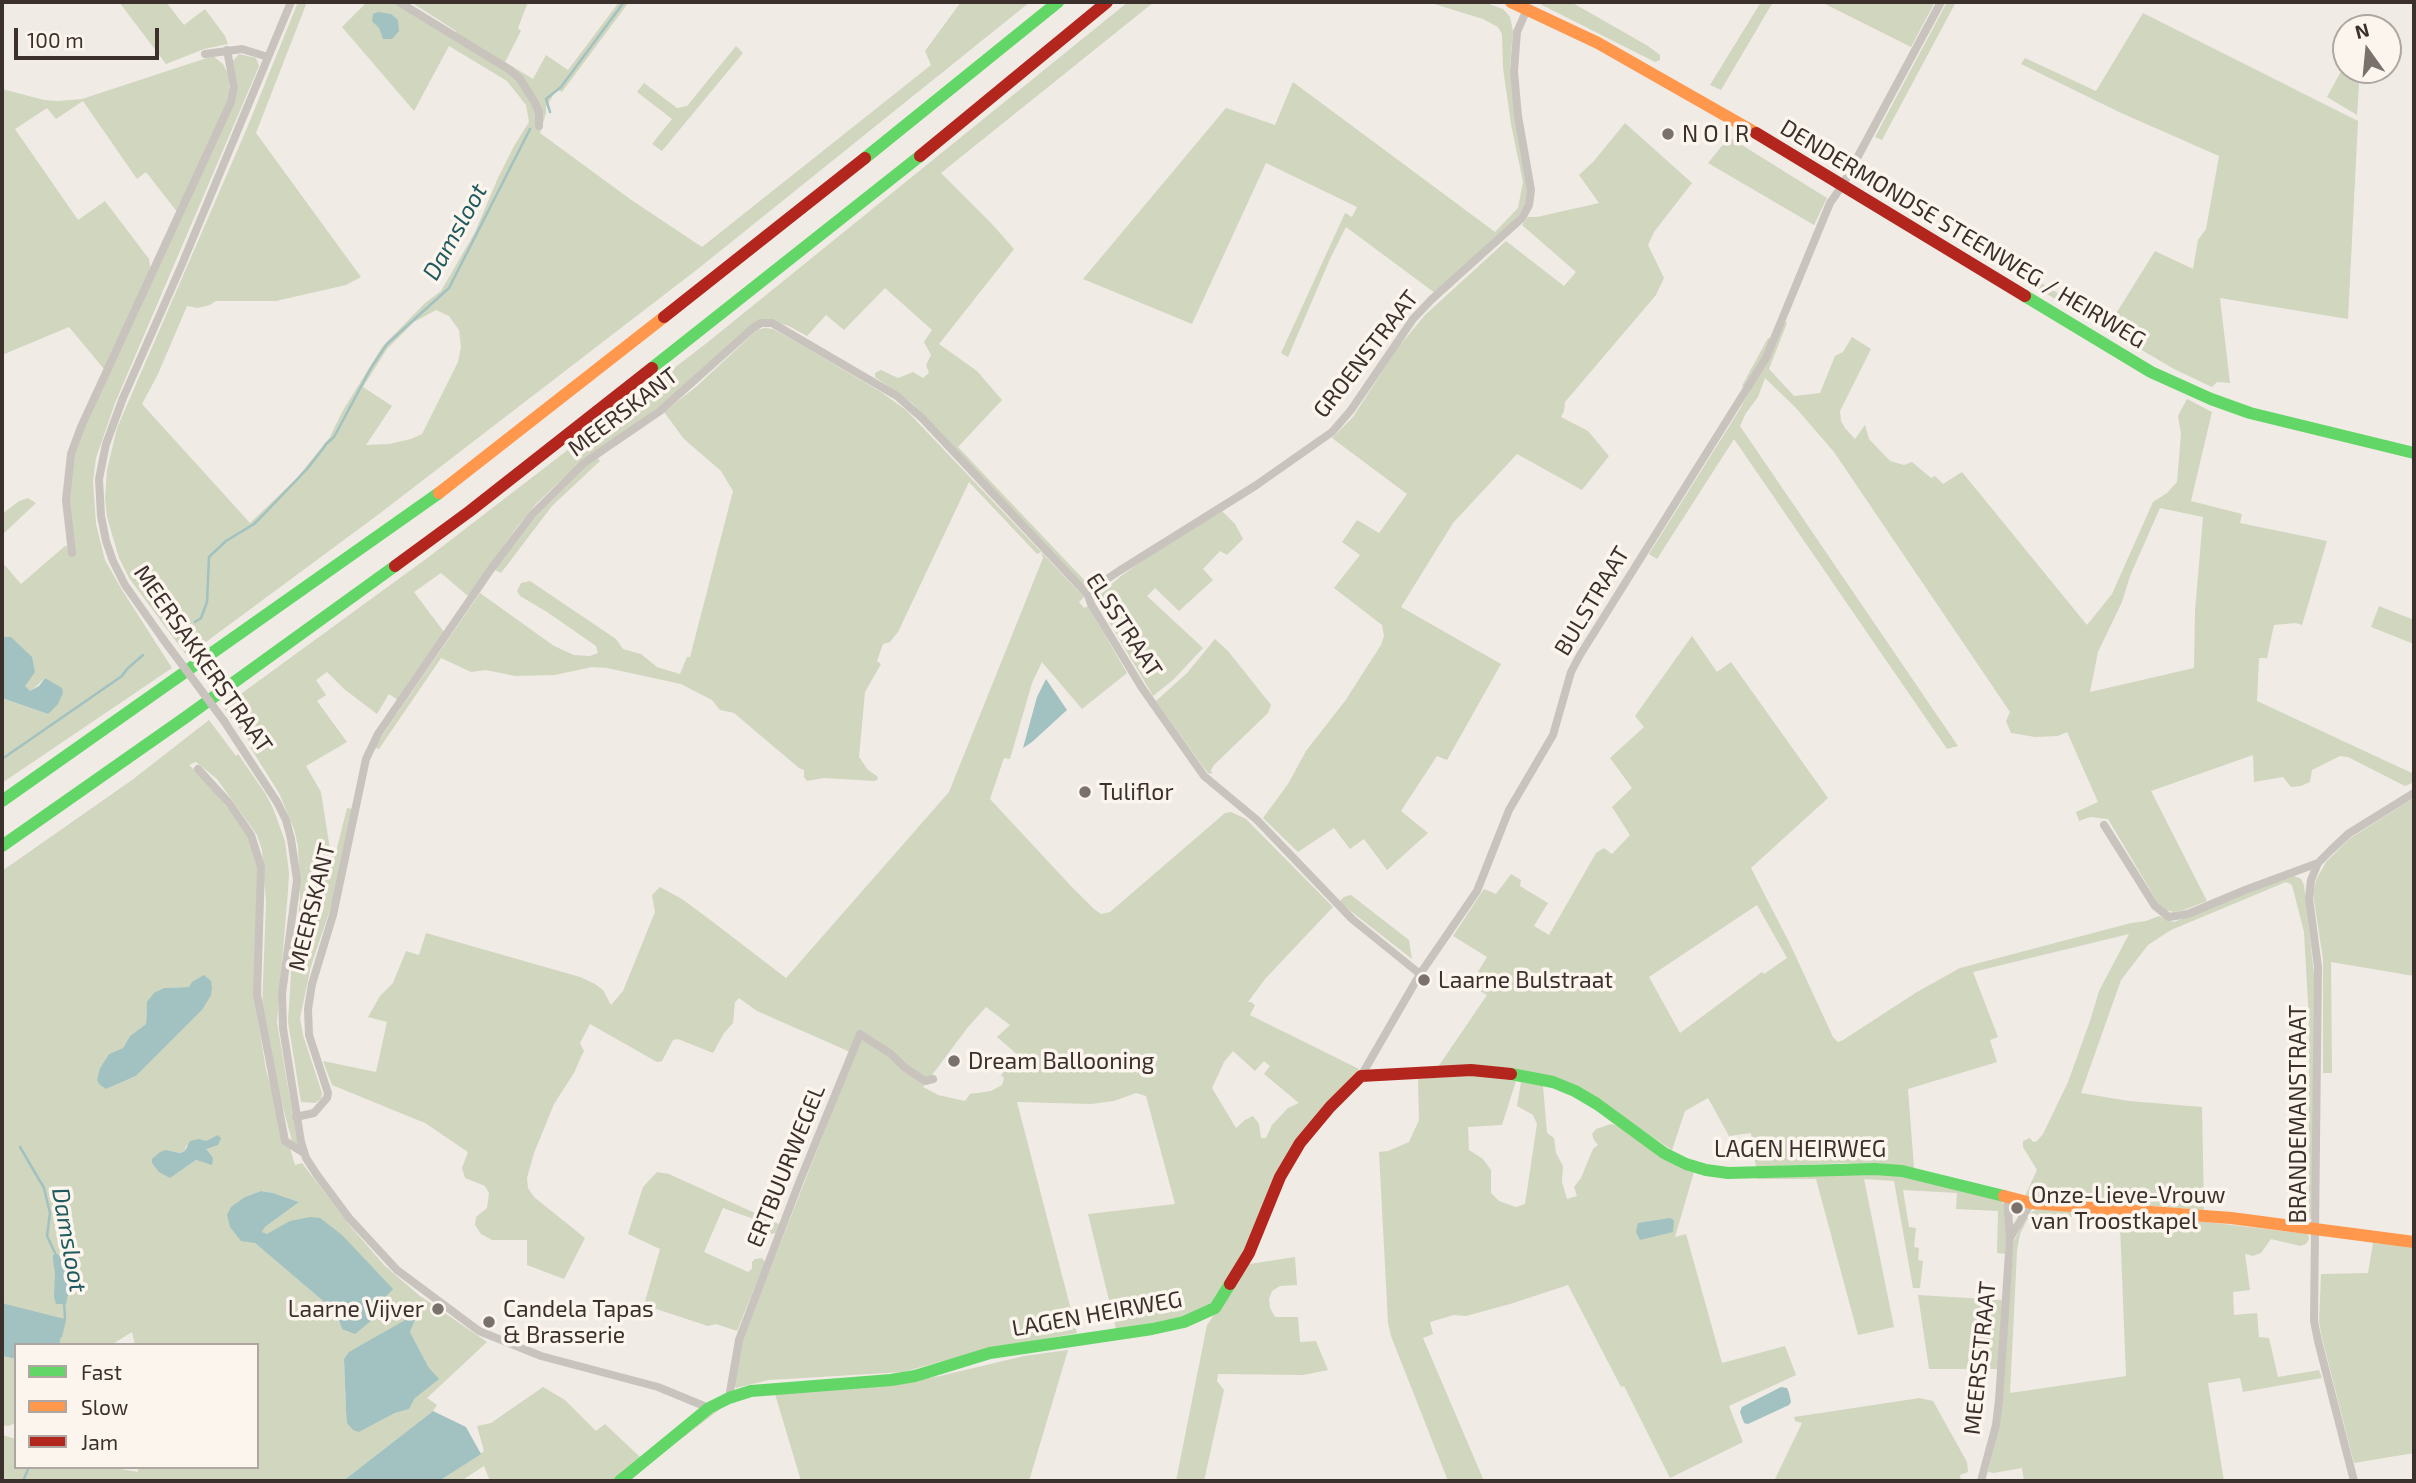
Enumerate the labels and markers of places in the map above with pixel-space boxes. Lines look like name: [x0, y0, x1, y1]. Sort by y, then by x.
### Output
place label: N O I R: [1682, 120, 1749, 148]
marker: N O I R: [1660, 126, 1676, 142]
place label: Tuliflor: [1099, 778, 1174, 806]
marker: Tuliflor: [1077, 784, 1093, 800]
place label: Laarne Bulstraat: [1438, 966, 1613, 994]
marker: Laarne Bulstraat: [1416, 972, 1432, 988]
place label: Dream Ballooning: [968, 1047, 1154, 1075]
marker: Dream Ballooning: [946, 1053, 962, 1069]
place label: Onze-Lieve-Vrouw van Troostkapel: [2031, 1181, 2226, 1235]
marker: Onze-Lieve-Vrouw van Troostkapel: [2009, 1200, 2025, 1216]
place label: Laarne Vijver: [288, 1295, 424, 1323]
place label: Candela Tapas & Brasserie: [503, 1295, 654, 1349]
marker: Laarne Vijver: [430, 1301, 446, 1317]
marker: Candela Tapas & Brasserie: [481, 1314, 497, 1330]

